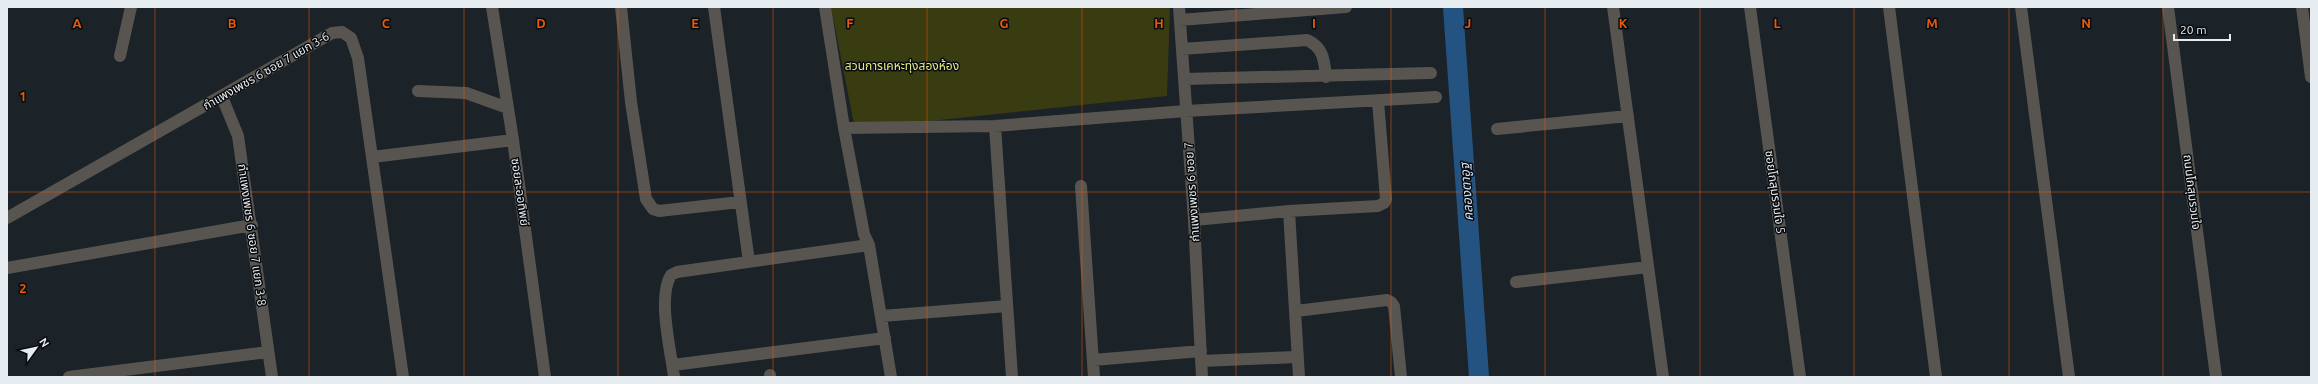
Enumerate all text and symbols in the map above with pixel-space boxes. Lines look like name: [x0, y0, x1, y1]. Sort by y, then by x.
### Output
text: A: [72, 16, 82, 30]
text: B: [228, 16, 237, 30]
text: C: [382, 16, 391, 30]
text: D: [536, 16, 546, 30]
text: E: [691, 16, 699, 30]
text: F: [846, 16, 854, 30]
text: G: [1000, 16, 1009, 30]
text: H: [1154, 16, 1164, 30]
text: I: [1312, 16, 1316, 30]
text: J: [1465, 16, 1471, 30]
text: K: [1619, 16, 1628, 30]
text: L: [1773, 16, 1781, 30]
text: M: [1926, 16, 1938, 30]
text: N: [2081, 16, 2091, 30]
scale bar: [2174, 16, 2230, 42]
text: 20 m: [2180, 23, 2207, 36]
street label: กำแพงเพชร 6 ซอย 7 แยก 3-6: [200, 29, 331, 112]
park label: สวนการเคหะทุ่งสองห้อง: [845, 59, 959, 73]
text: 1: [19, 89, 27, 103]
street label: กำแพงเพชร 6 ซอย 7: [1182, 142, 1201, 242]
street label: ซอยโกสุมรวมใจ 5: [1762, 149, 1788, 235]
street label: ถนนโกสุมรวมใจ: [2180, 154, 2204, 230]
street label: ซอยละออทิพย์: [509, 157, 532, 227]
water label: คลองตาอูฐ: [1457, 161, 1477, 221]
street label: กำแพงเพชร 6 ซอย 7 แยก 3-8: [236, 163, 269, 307]
text: 2: [19, 281, 27, 295]
north arrow: [16, 328, 56, 368]
text: N: [37, 336, 52, 349]

